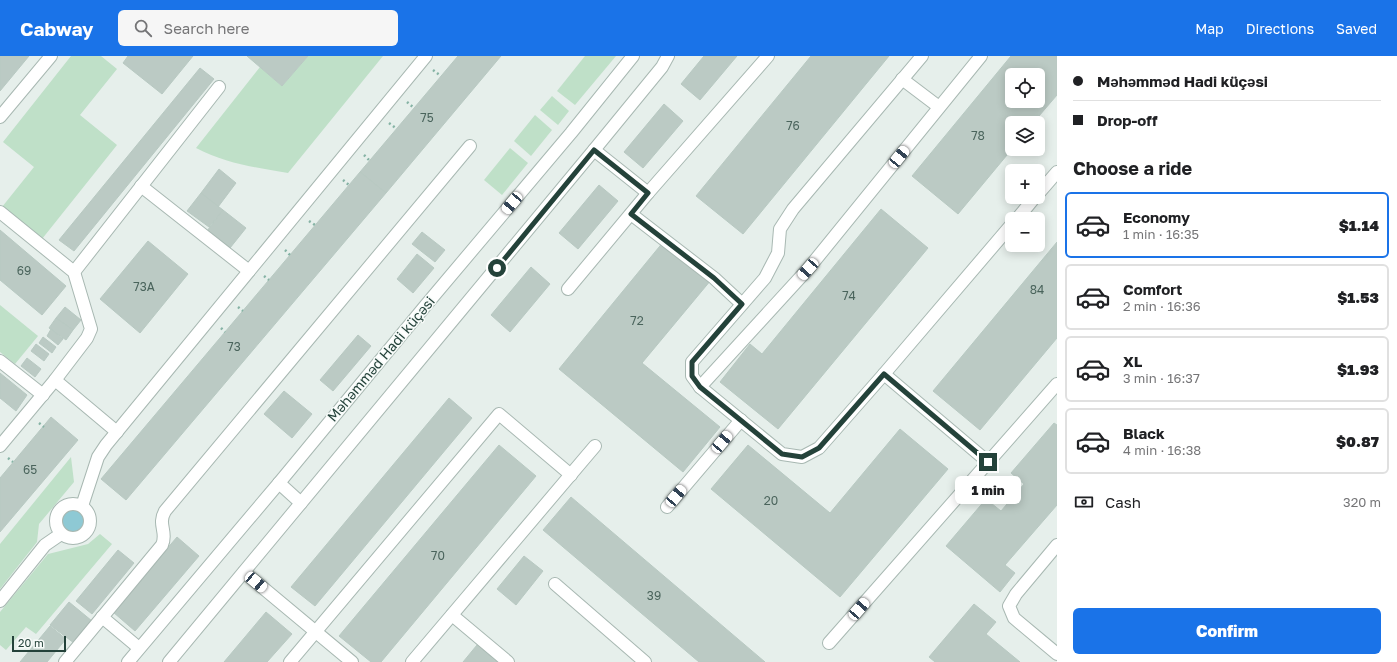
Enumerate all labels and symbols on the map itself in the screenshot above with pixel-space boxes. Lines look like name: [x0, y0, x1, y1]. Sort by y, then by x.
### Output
house number: 75: [420, 110, 434, 125]
house number: 76: [786, 118, 800, 133]
house number: 78: [971, 128, 985, 143]
car: [887, 144, 911, 170]
car: [500, 190, 524, 216]
car: [796, 256, 820, 282]
route start: [488, 259, 506, 277]
house number: 69: [17, 263, 31, 278]
house number: 73A: [133, 279, 155, 294]
house number: 84: [1030, 282, 1044, 297]
house number: 74: [842, 288, 856, 303]
street label: Məhəmməd Hadi küçəsi: [323, 293, 438, 425]
house number: 72: [630, 313, 644, 328]
house number: 73: [227, 339, 241, 354]
car: [710, 429, 734, 455]
route end: [979, 453, 997, 471]
house number: 65: [23, 462, 37, 477]
callout: 1 min: [955, 476, 1021, 504]
car: [664, 483, 688, 509]
house number: 20: [764, 493, 778, 508]
house number: 70: [431, 548, 445, 563]
car: [243, 570, 269, 594]
house number: 39: [647, 588, 661, 603]
car: [847, 596, 871, 622]
scale bar: [12, 634, 66, 653]

